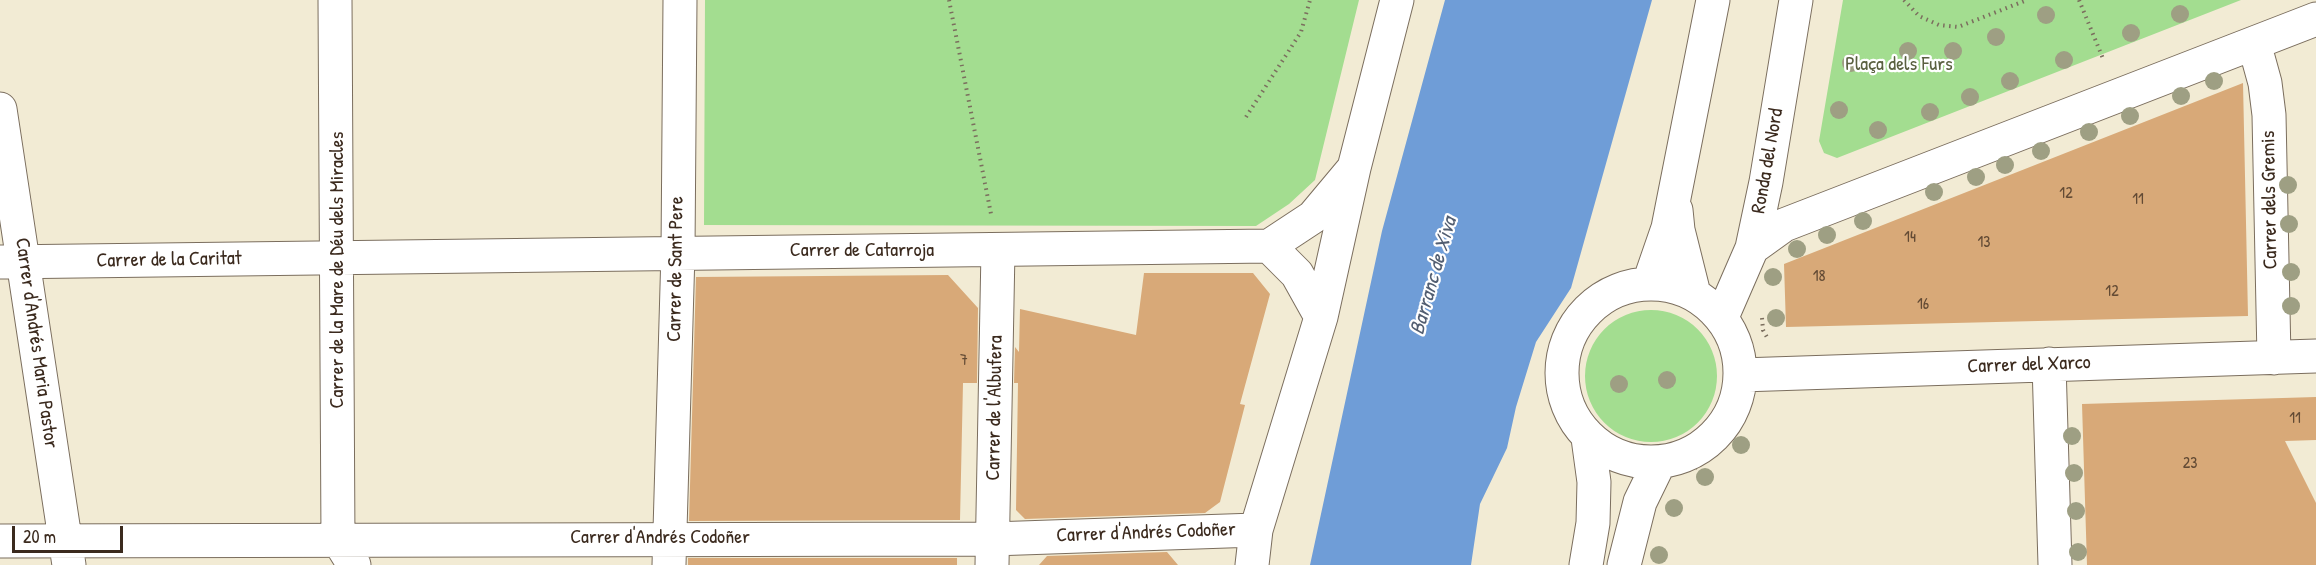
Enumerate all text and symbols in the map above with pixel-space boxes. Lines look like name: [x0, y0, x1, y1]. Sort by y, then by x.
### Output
park label: Plaça dels Furs: [1845, 53, 1953, 77]
street label: Ronda del Nord: [1747, 107, 1789, 215]
street label: Carrer dels Gremis: [2257, 130, 2283, 270]
street label: Carrer de la Mare de Déu dels Miracles: [326, 131, 350, 409]
house number: 12: [2059, 184, 2073, 204]
house number: 11: [2132, 190, 2144, 210]
street label: Carrer de Sant Pere: [663, 196, 689, 342]
water label: Barranc de Xiva: [1405, 214, 1463, 338]
house number: 14: [1904, 228, 1916, 248]
house number: 13: [1978, 233, 1990, 253]
street label: Carrer d'Andrés Maria Pastor: [9, 236, 63, 450]
street label: Carrer de Catarroja: [790, 239, 934, 263]
street label: Carrer de la Caritat: [96, 247, 242, 273]
house number: 18: [1813, 267, 1825, 287]
house number: 12: [2105, 282, 2119, 302]
house number: 16: [1917, 295, 1929, 315]
street label: Carrer de l'Albufera: [982, 335, 1008, 481]
house number: 7: [960, 351, 968, 371]
street label: Carrer del Xarco: [1967, 351, 2091, 379]
house number: 11: [2289, 409, 2301, 429]
house number: 23: [2183, 454, 2197, 474]
scale bar: [15, 514, 126, 552]
street label: Carrer d'Andrés Codoñer: [1056, 518, 1236, 548]
text: 20 m: [23, 524, 56, 549]
street label: Carrer d'Andrés Codoñer: [570, 526, 750, 550]

